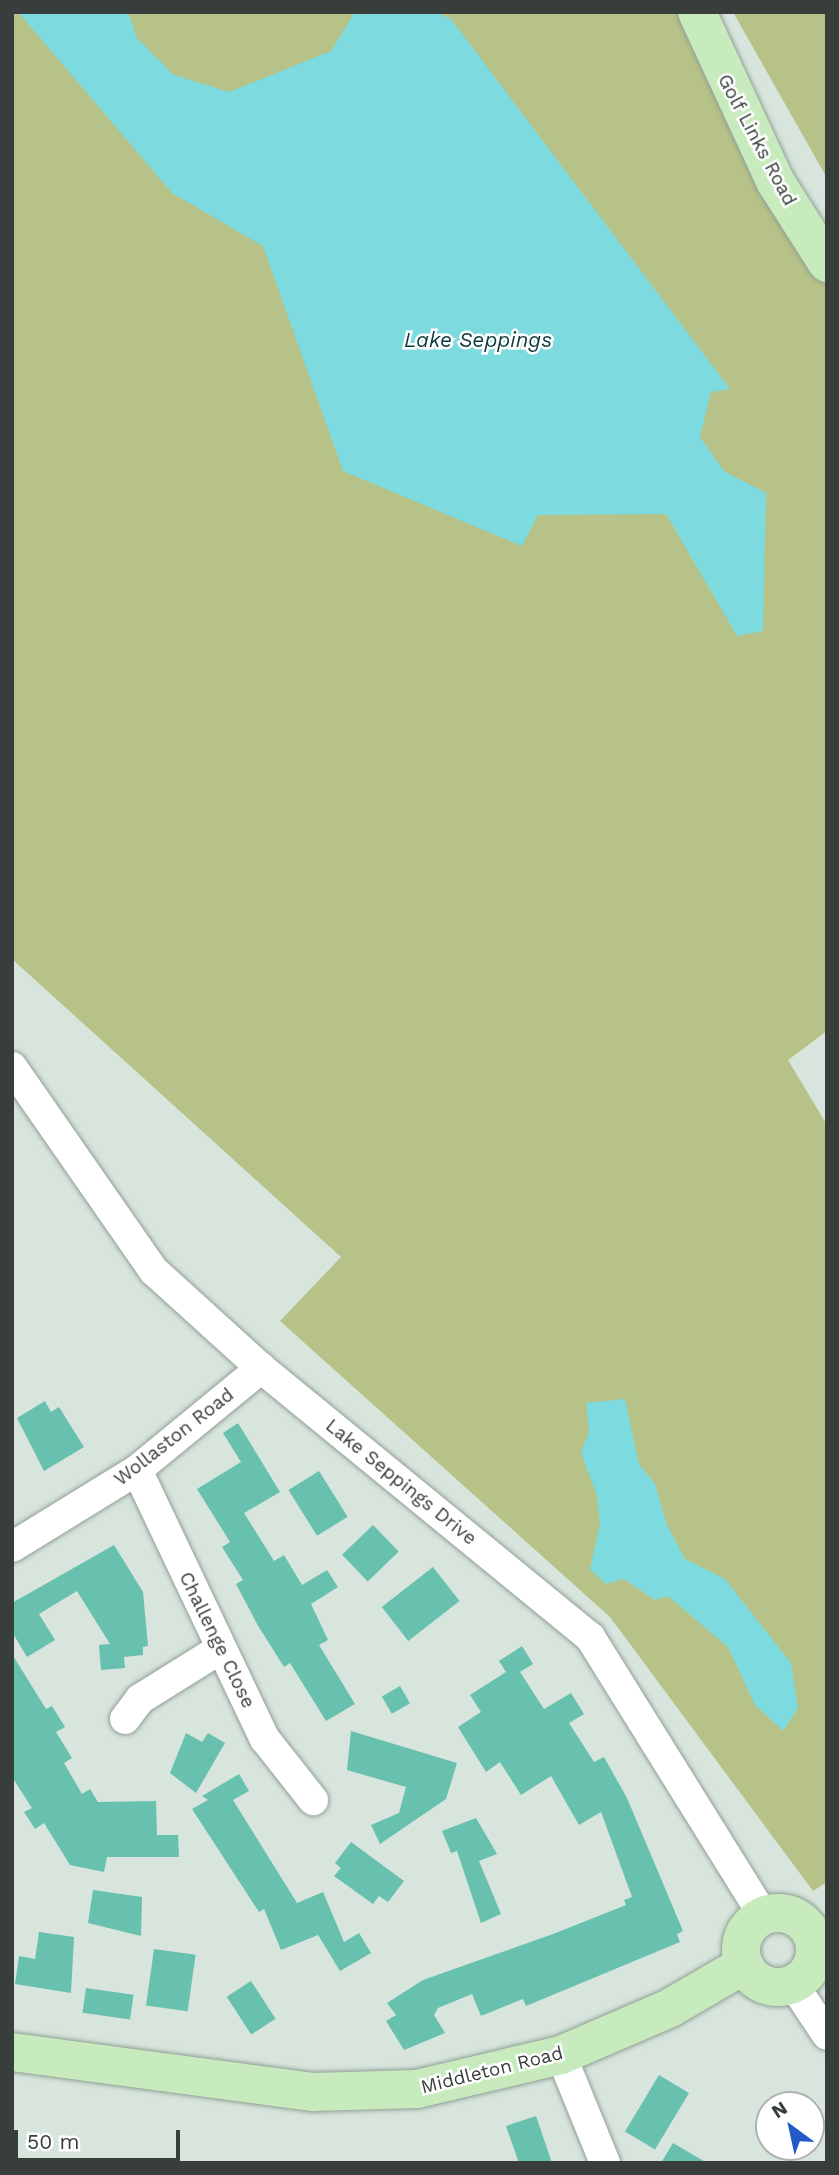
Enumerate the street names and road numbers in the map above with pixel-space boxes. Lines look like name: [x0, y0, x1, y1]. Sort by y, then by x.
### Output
street label: Golf Links Road: [713, 70, 801, 210]
street label: Wollaston Road: [110, 1383, 238, 1491]
street label: Lake Seppings Drive: [321, 1414, 481, 1550]
street label: Challenge Close: [174, 1568, 260, 1712]
street label: Middleton Road: [419, 2041, 565, 2099]

